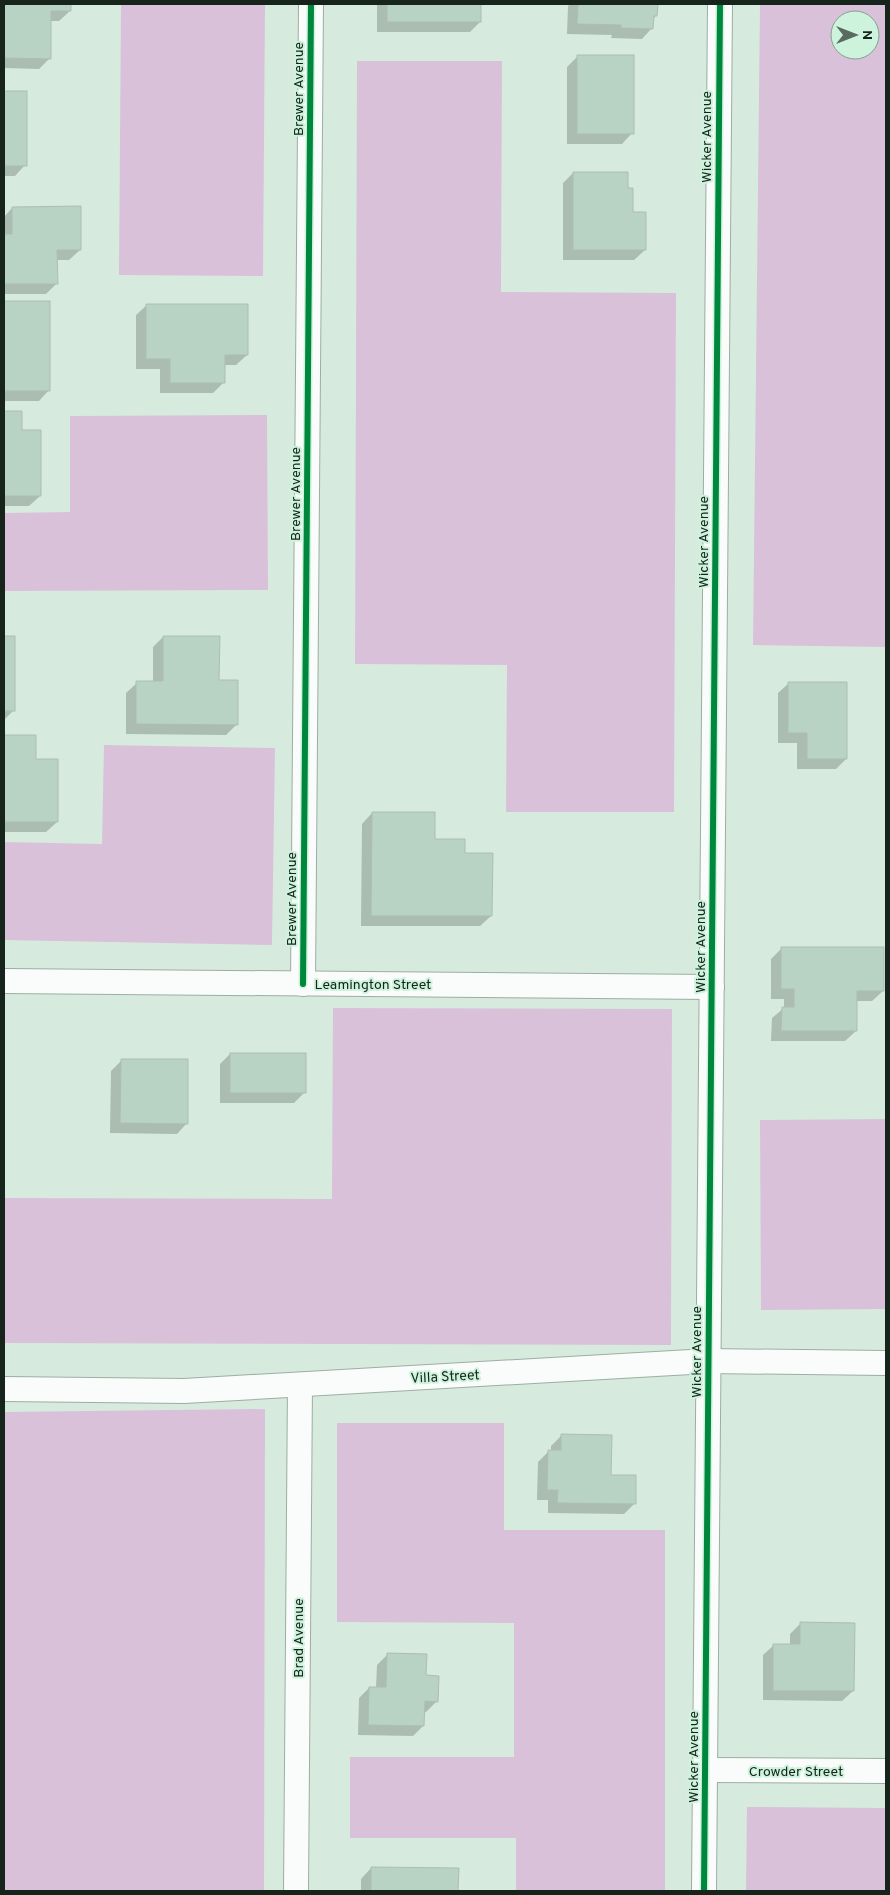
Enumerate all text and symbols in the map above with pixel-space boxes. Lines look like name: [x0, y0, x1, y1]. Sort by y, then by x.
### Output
north arrow: [830, 10, 880, 60]
text: N: [858, 30, 875, 40]
street label: Brewer Avenue: [291, 42, 308, 136]
street label: Wicker Avenue: [699, 91, 716, 183]
street label: Brewer Avenue: [288, 447, 305, 541]
street label: Wicker Avenue: [696, 496, 713, 588]
street label: Brewer Avenue: [284, 852, 301, 946]
street label: Wicker Avenue: [693, 901, 710, 993]
street label: Leamington Street: [315, 977, 431, 994]
street label: Wicker Avenue: [689, 1306, 706, 1398]
street label: Villa Street: [410, 1367, 480, 1388]
street label: Brad Avenue: [291, 1598, 308, 1678]
street label: Wicker Avenue: [686, 1711, 703, 1803]
street label: Crowder Street: [749, 1764, 843, 1781]

